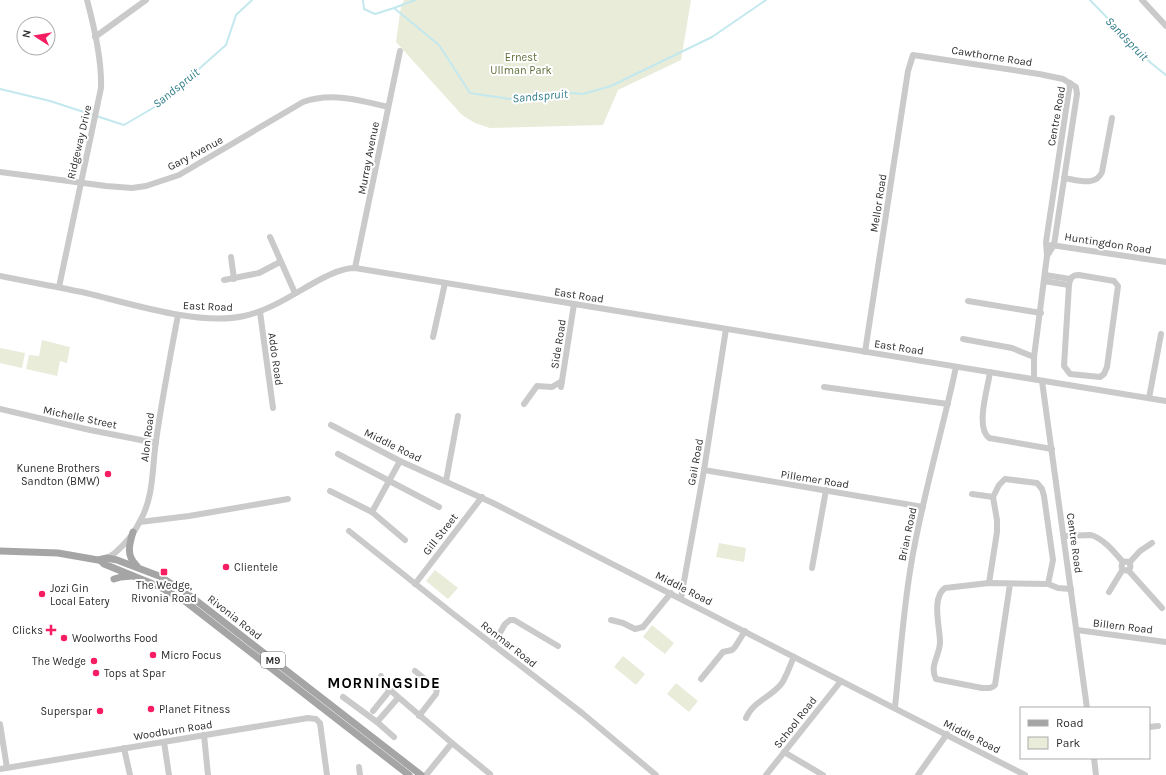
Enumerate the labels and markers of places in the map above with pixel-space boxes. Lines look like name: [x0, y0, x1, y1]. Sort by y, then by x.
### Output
place label: Kunene Brothers Sandton (BMW): [16, 462, 100, 488]
marker: Kunene Brothers Sandton (BMW): [103, 469, 113, 479]
place label: Clientele: [234, 561, 278, 574]
marker: Clientele: [221, 562, 231, 572]
marker: The Wedge, Rivonia Road: [159, 567, 169, 577]
place label: The Wedge, Rivonia Road: [131, 579, 197, 605]
place label: Jozi Gin Local Eatery: [50, 582, 110, 608]
marker: Jozi Gin Local Eatery: [37, 589, 47, 599]
place label: Clicks: [12, 624, 43, 637]
marker: Clicks: [46, 625, 56, 635]
place label: Woolworths Food: [72, 632, 158, 645]
marker: Woolworths Food: [59, 633, 69, 643]
place label: Micro Focus: [161, 649, 222, 662]
marker: Micro Focus: [148, 650, 158, 660]
place label: The Wedge: [32, 655, 86, 668]
marker: The Wedge: [89, 656, 99, 666]
place label: Tops at Spar: [104, 667, 165, 680]
marker: Tops at Spar: [91, 668, 101, 678]
place label: Planet Fitness: [159, 703, 231, 716]
marker: Planet Fitness: [146, 704, 156, 714]
place label: Superspar: [40, 705, 92, 718]
marker: Superspar: [95, 706, 105, 716]

